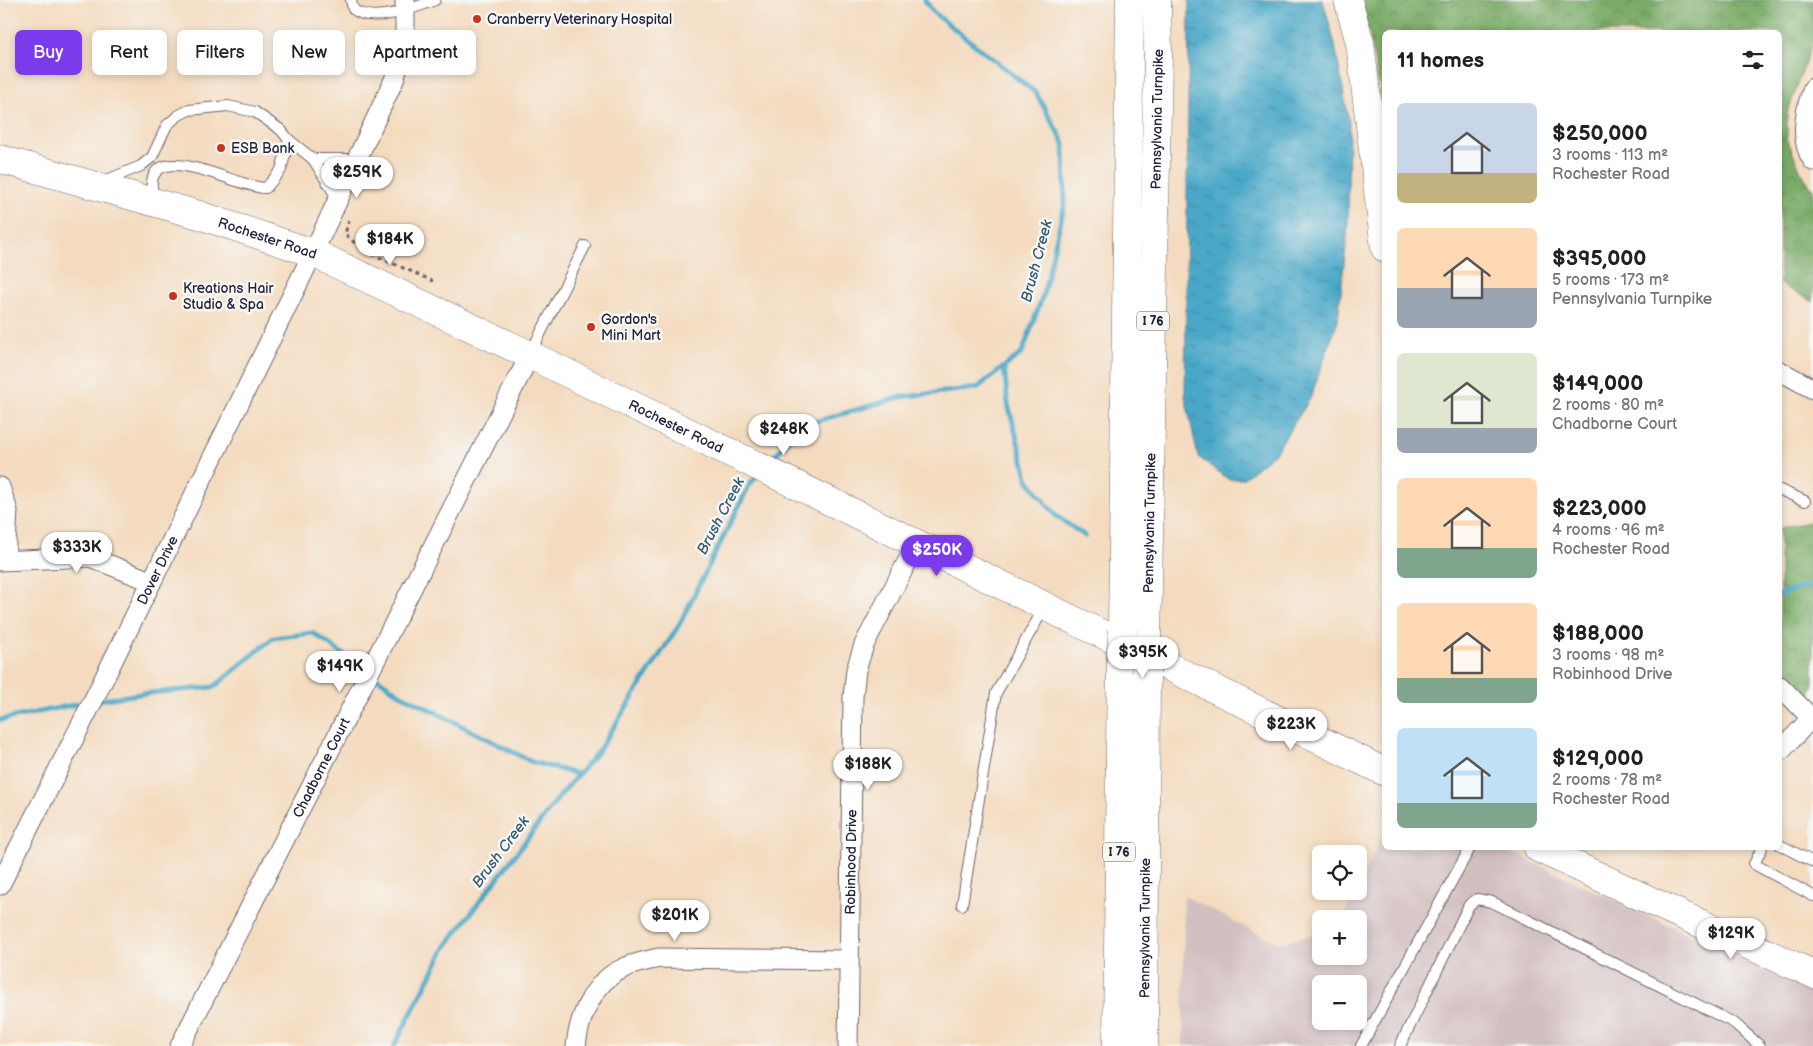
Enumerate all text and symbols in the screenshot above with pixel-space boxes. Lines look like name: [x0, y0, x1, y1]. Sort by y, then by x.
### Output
place label: Cranberry Veterinary Hospital: [487, 11, 672, 28]
marker: Cranberry Veterinary Hospital: [471, 13, 483, 25]
chip: Buy: [15, 30, 82, 75]
chip: Rent: [92, 30, 167, 75]
chip: Filters: [177, 30, 263, 75]
chip: New: [273, 30, 345, 75]
chip: Apartment: [355, 30, 476, 75]
icon: filters: [1739, 46, 1767, 74]
text: 11 homes: [1397, 48, 1484, 73]
street label: Pennsylvania Turnpike: [1147, 49, 1167, 189]
text: $250,000: [1552, 121, 1648, 146]
icon: home: [1437, 123, 1497, 183]
place label: ESB Bank: [231, 140, 294, 157]
marker: ESB Bank: [215, 142, 227, 154]
text: 3 rooms · 113 m²: [1552, 146, 1668, 165]
pin: $259K: [322, 156, 392, 199]
text: $259K: [332, 163, 382, 182]
text: Rochester Road: [1552, 165, 1670, 184]
street label: Rochester Road: [216, 213, 319, 262]
water label: Brush Creek: [1017, 217, 1057, 304]
pin: $184K: [355, 224, 425, 266]
text: $184K: [366, 230, 414, 249]
text: $395,000: [1552, 246, 1646, 271]
icon: home: [1437, 248, 1497, 308]
text: 5 rooms · 173 m²: [1552, 271, 1669, 290]
place label: Kreations Hair Studio & Spa: [183, 280, 275, 313]
marker: Kreations Hair Studio & Spa: [167, 290, 179, 302]
text: Pennsylvania Turnpike: [1552, 290, 1712, 309]
place label: Gordon's Mini Mart: [601, 311, 662, 344]
road number: I 76: [1137, 312, 1169, 331]
marker: Gordon's Mini Mart: [585, 321, 597, 333]
text: $149,000: [1552, 371, 1643, 396]
icon: home: [1437, 373, 1497, 433]
street label: Rochester Road: [626, 396, 726, 456]
text: 2 rooms · 80 m²: [1552, 396, 1664, 415]
pin: $248K: [749, 414, 819, 456]
text: Chadborne Court: [1552, 415, 1677, 434]
text: $248K: [759, 420, 809, 439]
street label: Pennsylvania Turnpike: [1139, 453, 1159, 593]
water label: Brush Creek: [693, 474, 750, 558]
text: $223,000: [1552, 496, 1647, 521]
icon: home: [1437, 498, 1497, 558]
text: 4 rooms · 96 m²: [1552, 521, 1665, 540]
pin: $333K: [42, 532, 112, 574]
street label: Dover Drive: [133, 533, 181, 607]
pin: $250K: [902, 534, 972, 577]
text: $333K: [52, 538, 102, 557]
text: Rochester Road: [1552, 540, 1670, 559]
text: $250K: [912, 541, 962, 560]
text: $188,000: [1552, 621, 1644, 646]
icon: home: [1437, 623, 1497, 683]
pin: $395K: [1108, 636, 1178, 679]
text: $395K: [1118, 643, 1168, 662]
text: 3 rooms · 98 m²: [1552, 646, 1664, 665]
pin: $149K: [305, 650, 375, 693]
text: $149K: [317, 657, 363, 676]
text: Robinhood Drive: [1552, 665, 1672, 684]
pin: $223K: [1256, 708, 1326, 751]
street label: Chadborne Court: [289, 714, 354, 820]
text: $223K: [1266, 715, 1316, 734]
text: $129,000: [1552, 746, 1643, 771]
pin: $188K: [833, 748, 903, 791]
icon: home: [1437, 748, 1497, 808]
text: $188K: [844, 755, 892, 774]
text: 2 rooms · 78 m²: [1552, 771, 1662, 790]
text: Rochester Road: [1552, 790, 1670, 809]
street label: Robinhood Drive: [841, 809, 860, 915]
water label: Brush Creek: [468, 812, 534, 891]
road number: I 76: [1103, 842, 1135, 862]
map controls: [1312, 845, 1367, 1030]
button: locate: [1312, 845, 1367, 900]
street label: Pennsylvania Turnpike: [1136, 858, 1154, 998]
pin: $201K: [640, 900, 710, 942]
text: $201K: [651, 906, 699, 925]
button: +: [1312, 910, 1367, 965]
pin: $129K: [1696, 918, 1766, 960]
text: $129K: [1707, 924, 1755, 943]
button: −: [1312, 975, 1367, 1030]

